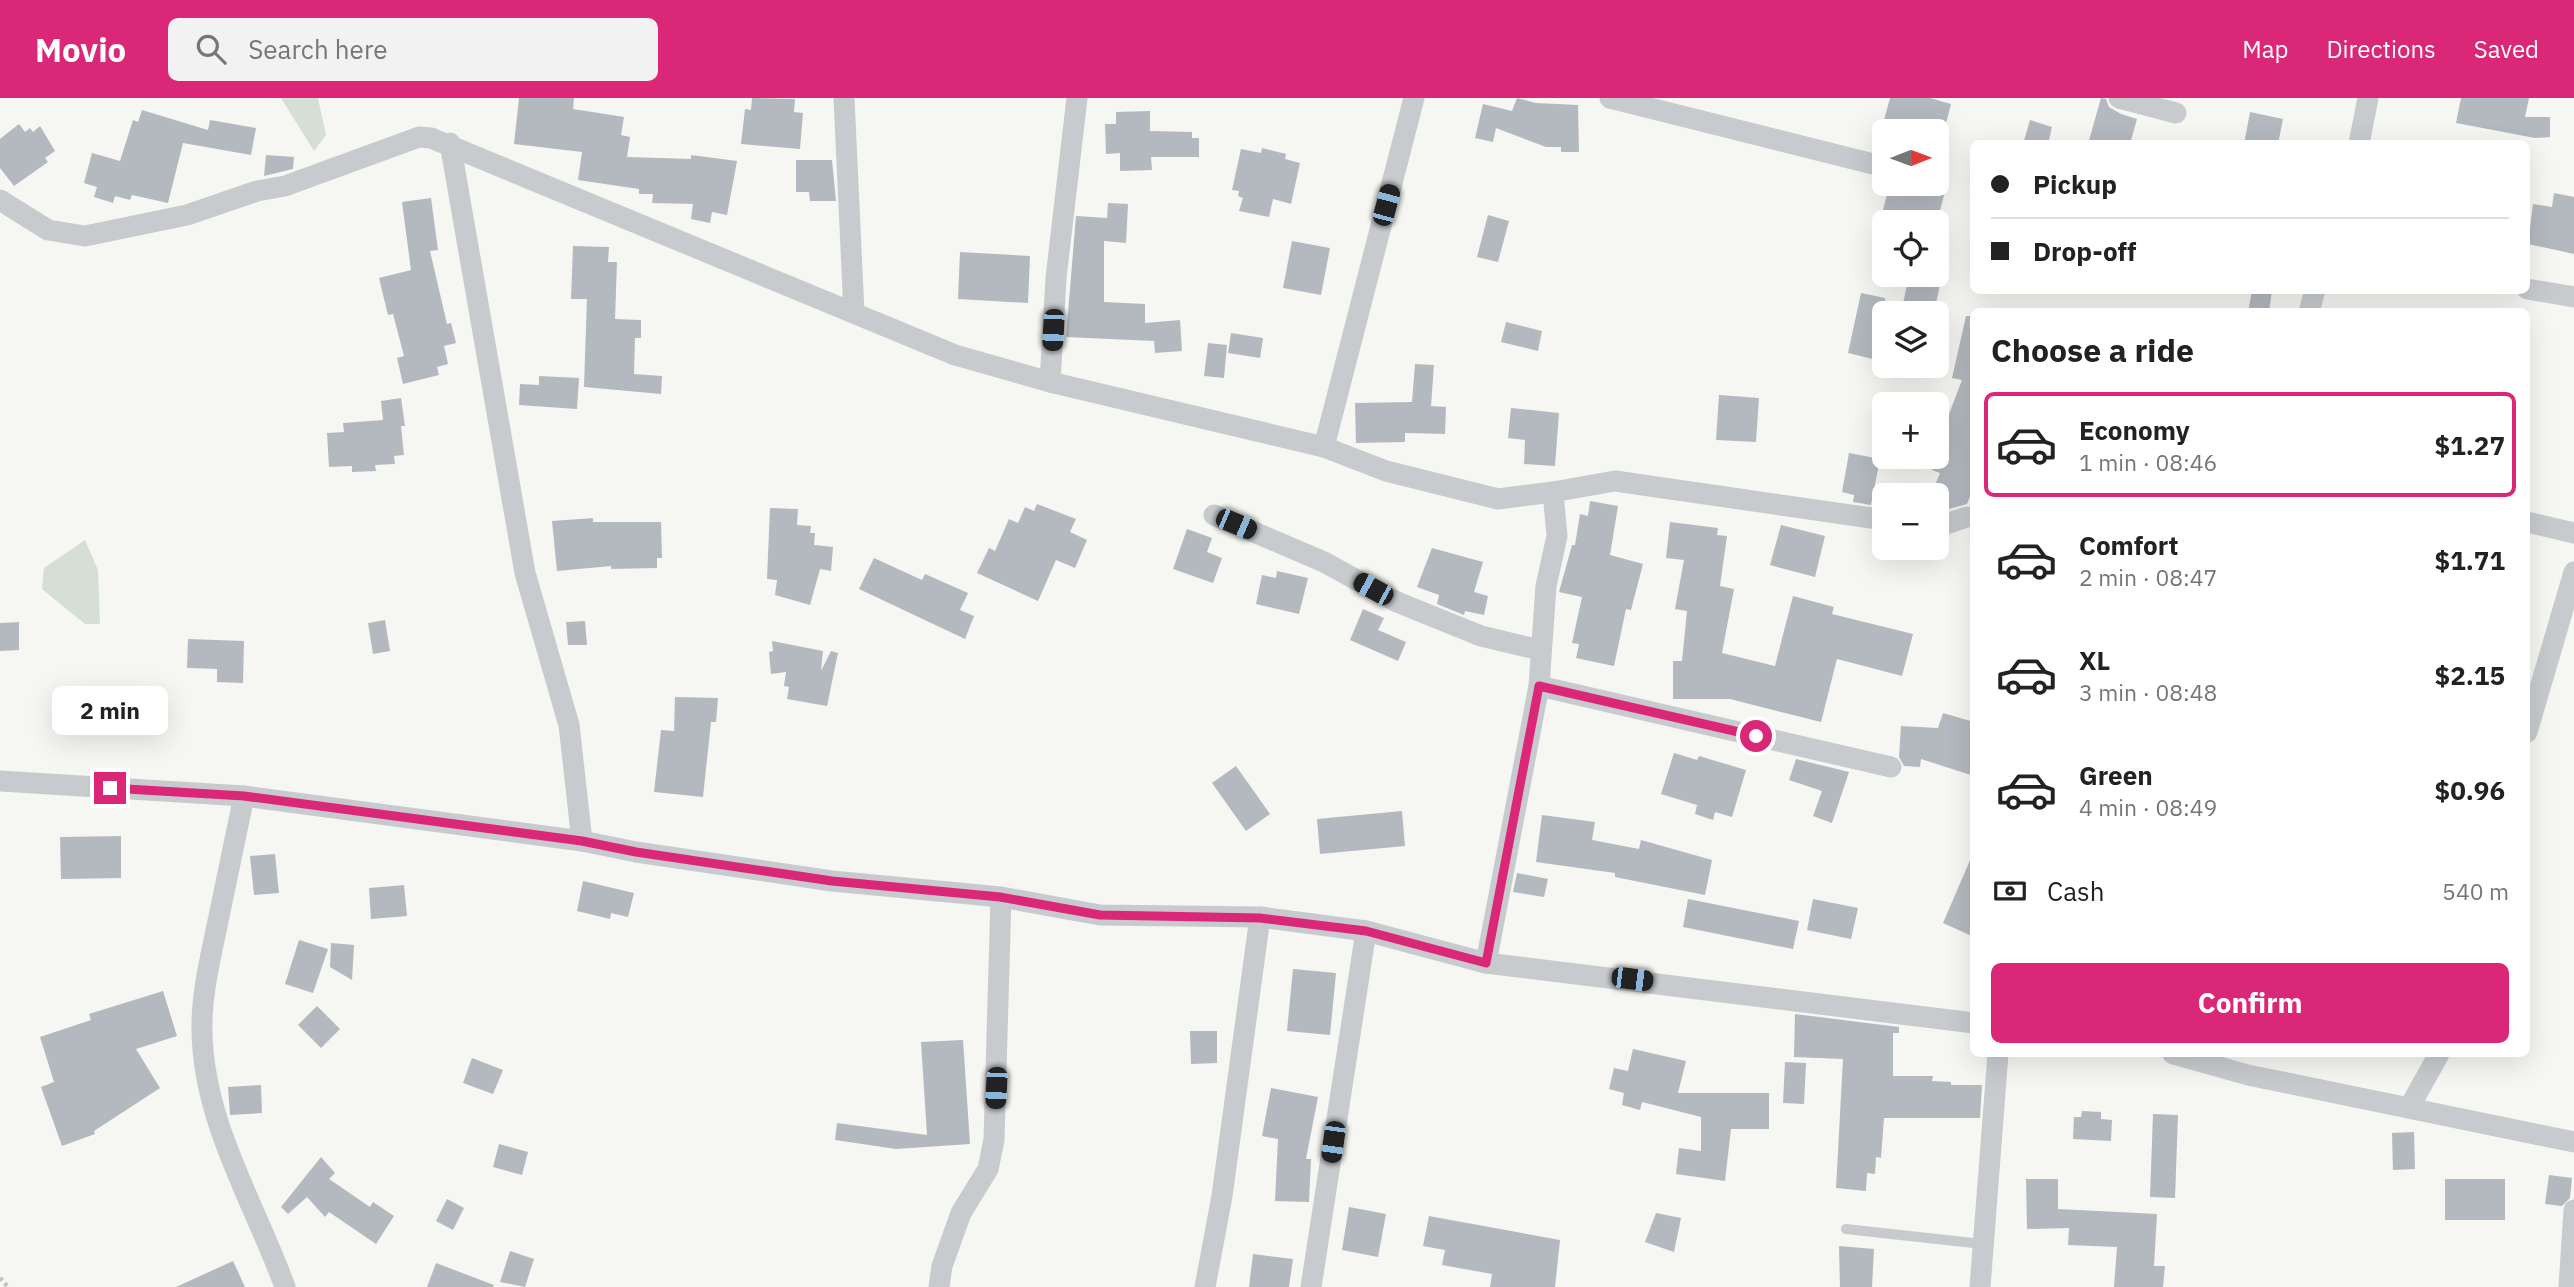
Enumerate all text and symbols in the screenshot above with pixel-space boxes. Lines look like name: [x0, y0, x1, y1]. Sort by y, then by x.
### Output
search box: [168, 18, 658, 81]
text: Movio: [35, 28, 126, 71]
icon: search: [192, 30, 230, 68]
text: Search here: [248, 32, 388, 66]
text: Map: [2242, 33, 2288, 65]
text: Directions: [2326, 33, 2436, 65]
text: Saved: [2474, 33, 2539, 65]
north arrow: [1872, 119, 1950, 196]
map controls: [1872, 119, 1949, 560]
text: Pickup: [2033, 167, 2117, 201]
car: [1371, 182, 1402, 228]
button: locate: [1872, 210, 1949, 287]
text: Drop-off: [2033, 234, 2136, 268]
button: layers: [1872, 301, 1949, 378]
car: [1042, 308, 1065, 352]
text: Choose a ride: [1991, 329, 2194, 371]
button: +: [1872, 392, 1949, 469]
icon: car: [1995, 413, 2058, 476]
text: Economy: [2079, 413, 2190, 447]
text: $1.27: [2435, 428, 2505, 462]
text: 1 min · 08:46: [2079, 447, 2217, 477]
button: −: [1872, 483, 1949, 560]
car: [1213, 506, 1260, 542]
icon: car: [1995, 528, 2058, 591]
text: Comfort: [2079, 528, 2178, 562]
text: $1.71: [2435, 543, 2505, 577]
text: 2 min · 08:47: [2079, 562, 2217, 592]
car: [1350, 570, 1397, 608]
icon: car: [1995, 643, 2058, 706]
text: XL: [2079, 643, 2110, 677]
text: $2.15: [2435, 658, 2505, 692]
text: 3 min · 08:48: [2079, 677, 2217, 707]
callout: 2 min: [52, 686, 168, 736]
text: 2 min: [80, 695, 140, 725]
route start: [1740, 720, 1772, 752]
icon: car: [1995, 758, 2058, 821]
text: Green: [2079, 758, 2153, 792]
route end: [94, 772, 126, 804]
text: $0.96: [2435, 773, 2505, 807]
text: 4 min · 08:49: [2079, 792, 2217, 822]
icon: cash: [1991, 872, 2029, 910]
text: Cash: [2047, 874, 2104, 908]
text: 540 m: [2442, 876, 2509, 906]
button: Confirm: [1991, 963, 2509, 1043]
car: [1610, 966, 1655, 992]
car: [985, 1066, 1008, 1110]
car: [1320, 1120, 1347, 1164]

